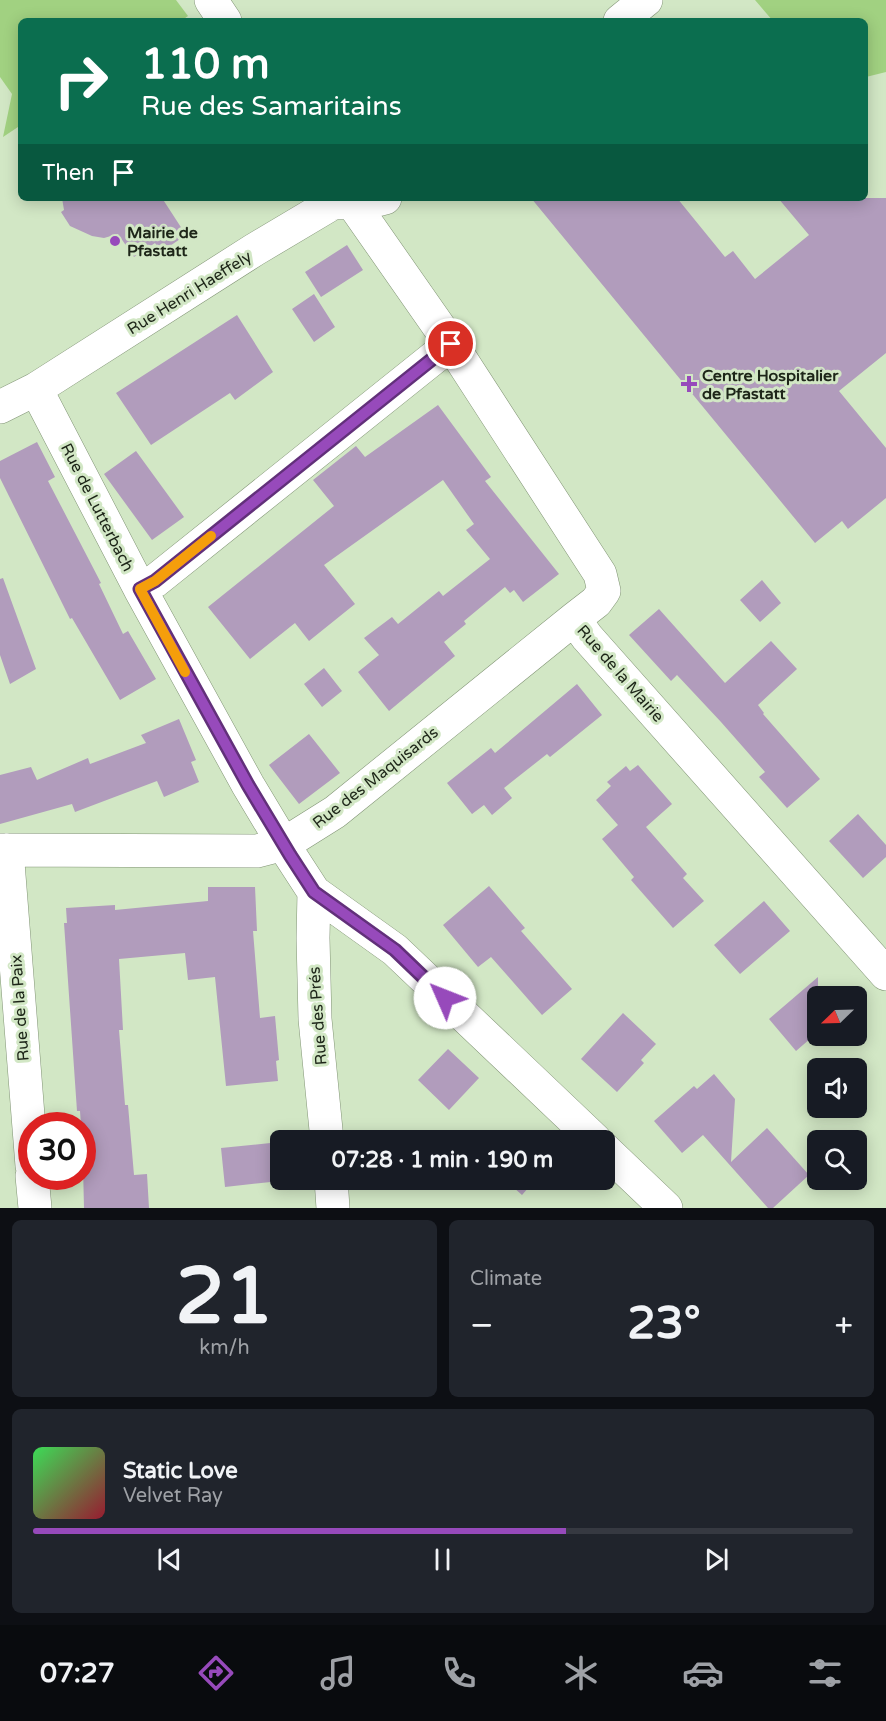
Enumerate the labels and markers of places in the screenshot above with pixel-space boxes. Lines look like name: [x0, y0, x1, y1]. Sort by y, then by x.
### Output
place label: Mairie de Pfastatt: [127, 223, 198, 261]
marker: Mairie de Pfastatt: [108, 234, 122, 248]
pin: [425, 318, 476, 369]
place label: Centre Hospitalier de Pfastatt: [702, 366, 839, 404]
marker: Centre Hospitalier de Pfastatt: [680, 375, 698, 393]

